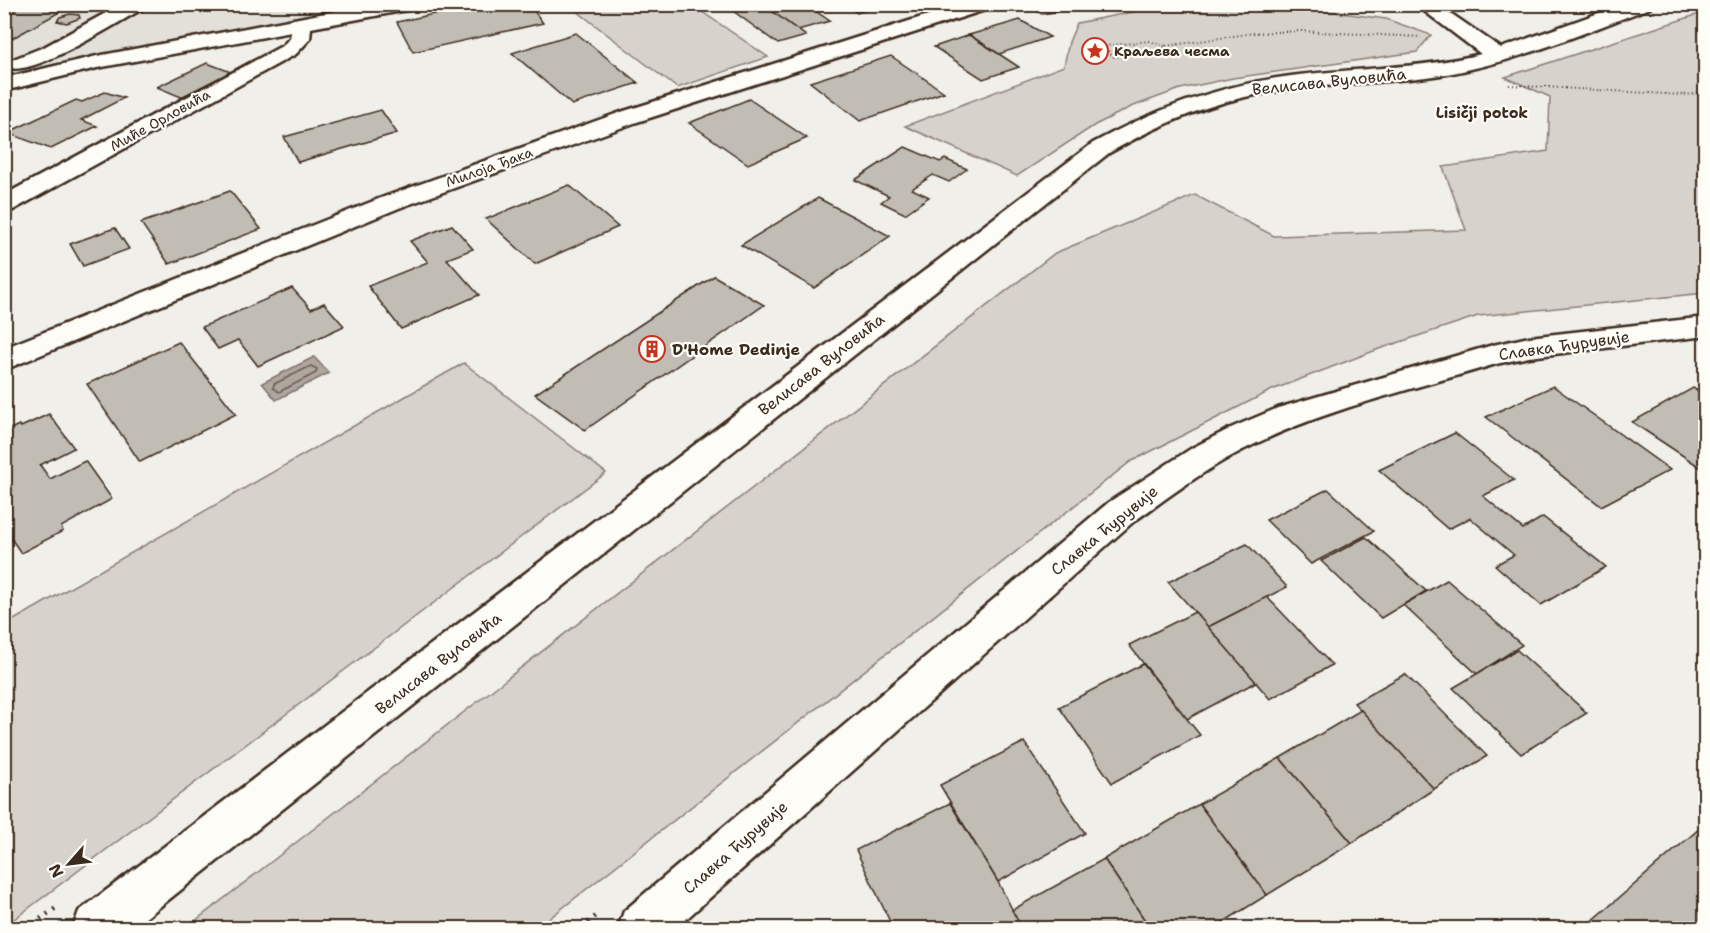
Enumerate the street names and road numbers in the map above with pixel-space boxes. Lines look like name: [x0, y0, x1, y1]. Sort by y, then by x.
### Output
street label: Велисава Вуловића: [1251, 63, 1407, 100]
street label: Миће Орловића: [107, 85, 214, 155]
street label: Милоја Ђака: [443, 143, 535, 191]
street label: Велисава Вуловића: [754, 308, 889, 420]
street label: Славка Ћурувије: [1497, 326, 1631, 365]
street label: Славка Ћурувије: [1046, 481, 1162, 580]
street label: Велисава Вуловића: [371, 607, 506, 719]
street label: Славка Ћурувије: [679, 796, 792, 899]

